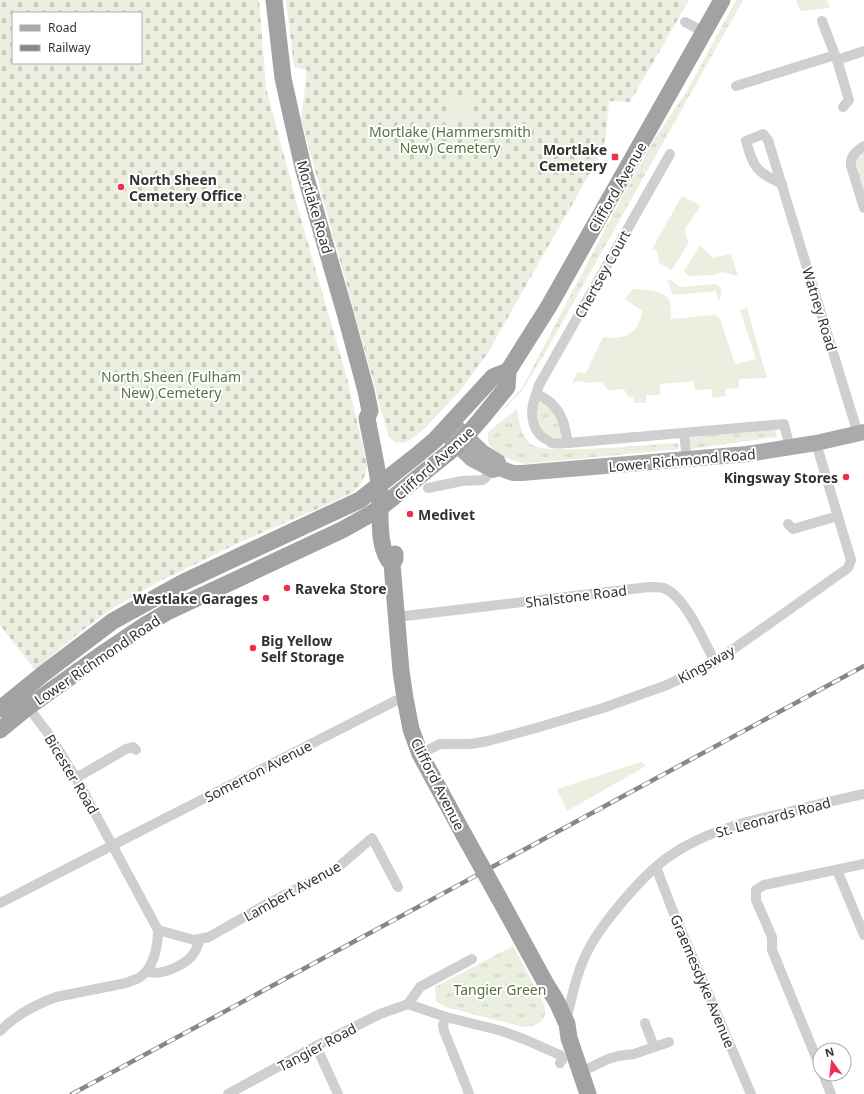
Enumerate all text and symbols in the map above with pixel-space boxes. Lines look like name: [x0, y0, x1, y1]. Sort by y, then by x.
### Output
legend: [12, 12, 142, 64]
text: Road: [48, 19, 77, 36]
text: Railway: [48, 39, 92, 56]
park label: Mortlake (Hammersmith New) Cemetery: [369, 122, 531, 157]
street label: Clifford Avenue: [583, 138, 651, 236]
place label: Mortlake Cemetery: [539, 140, 607, 175]
marker: Mortlake Cemetery: [610, 152, 620, 162]
street label: Mortlake Road: [293, 158, 337, 256]
place label: North Sheen Cemetery Office: [129, 170, 242, 205]
marker: North Sheen Cemetery Office: [116, 182, 126, 192]
street label: Chertsey Court: [570, 226, 634, 322]
street label: Watney Road: [798, 265, 842, 353]
park label: North Sheen (Fulham New) Cemetery: [101, 367, 241, 402]
street label: Clifford Avenue: [390, 422, 478, 504]
street label: Lower Richmond Road: [608, 444, 756, 476]
place label: Kingsway Stores: [724, 468, 838, 487]
marker: Kingsway Stores: [841, 472, 851, 482]
place label: Medivet: [418, 505, 475, 524]
marker: Medivet: [405, 509, 415, 519]
place label: Raveka Store: [295, 579, 387, 598]
street label: Shalstone Road: [524, 580, 628, 612]
marker: Raveka Store: [282, 583, 292, 593]
place label: Westlake Garages: [133, 589, 258, 608]
marker: Westlake Garages: [261, 593, 271, 603]
street label: Lower Richmond Road: [30, 611, 164, 709]
place label: Big Yellow Self Storage: [261, 631, 344, 666]
street label: Kingsway: [674, 640, 739, 687]
marker: Big Yellow Self Storage: [248, 643, 258, 653]
street label: Bicester Road: [41, 731, 103, 817]
street label: Clifford Avenue: [407, 735, 469, 833]
street label: Somerton Avenue: [201, 736, 315, 806]
street label: St. Leonards Road: [713, 792, 833, 842]
street label: Lambert Avenue: [240, 856, 344, 926]
street label: Graemesdyke Avenue: [666, 911, 740, 1051]
park label: Tangier Green: [454, 980, 546, 999]
street label: Tangier Road: [274, 1018, 360, 1076]
north arrow: [812, 1042, 852, 1082]
text: N: [823, 1043, 836, 1060]

